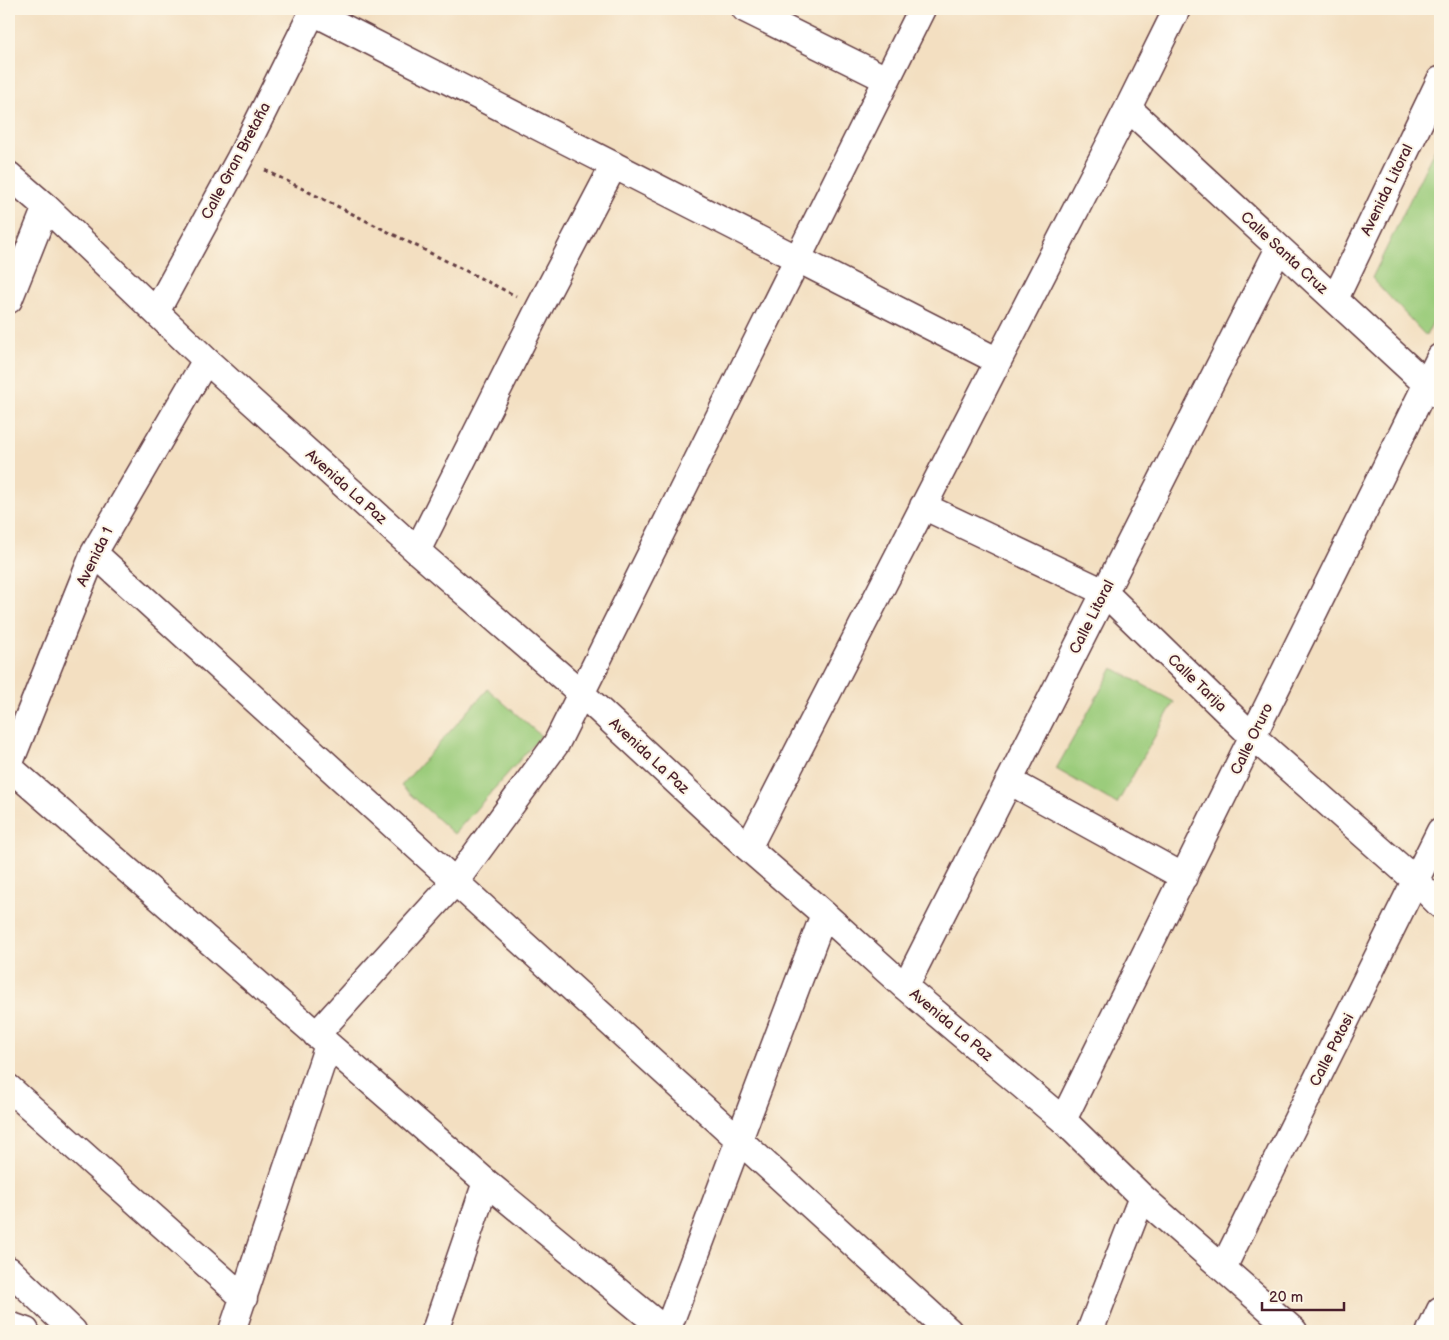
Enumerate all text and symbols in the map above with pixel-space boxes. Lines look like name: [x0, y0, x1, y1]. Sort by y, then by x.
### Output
street label: Calle Gran Bretaña: [197, 99, 275, 223]
street label: Avenida Litoral: [1357, 141, 1417, 239]
street label: Calle Santa Cruz: [1236, 208, 1332, 299]
street label: Avenida La Paz: [301, 445, 391, 529]
street label: Avenida 1: [73, 524, 117, 590]
street label: Calle Litoral: [1065, 577, 1119, 657]
street label: Calle Tarija: [1163, 650, 1231, 716]
street label: Calle Oruro: [1226, 700, 1278, 778]
street label: Avenida La Paz: [605, 714, 694, 799]
street label: Avenida La Paz: [905, 985, 997, 1066]
street label: Calle Potosi: [1305, 1010, 1359, 1090]
scale bar: [1262, 1280, 1344, 1312]
text: 20 m: [1269, 1288, 1303, 1307]

